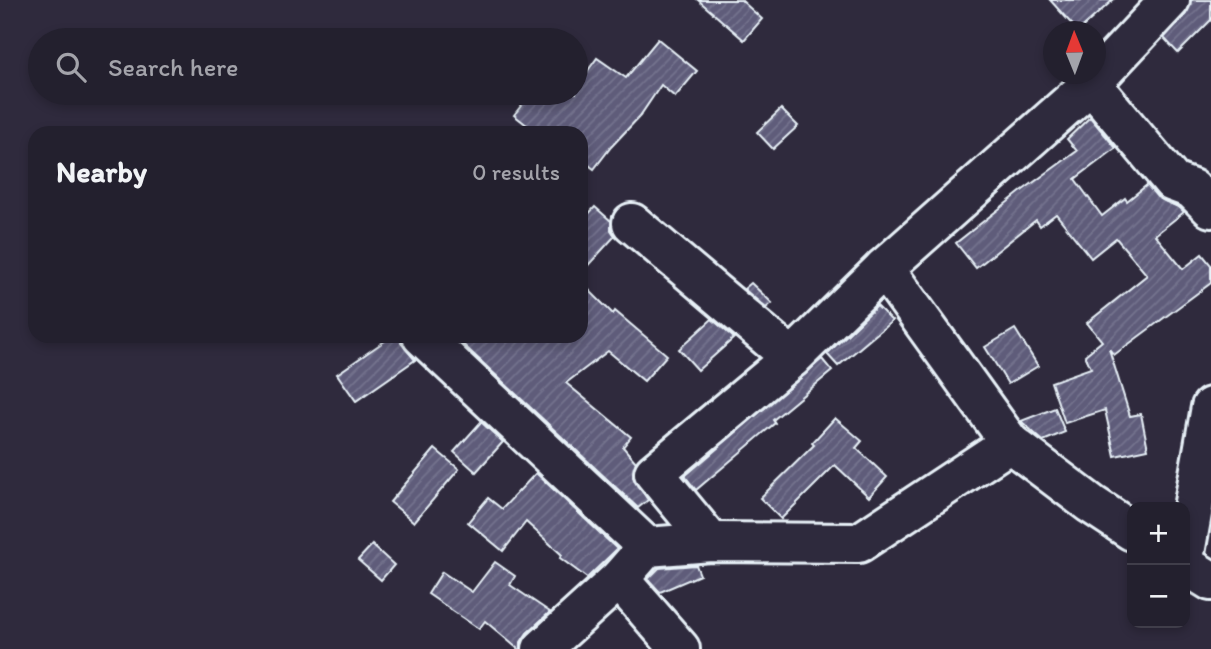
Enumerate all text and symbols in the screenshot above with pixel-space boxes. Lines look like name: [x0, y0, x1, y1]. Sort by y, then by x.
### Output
north arrow: [1043, 21, 1106, 84]
search box: [28, 28, 588, 105]
icon: search: [52, 48, 90, 86]
text: Search here: [108, 51, 238, 83]
text: Nearby: [56, 153, 147, 190]
text: 0 results: [472, 158, 560, 186]
map controls: [1127, 502, 1190, 628]
button: +: [1127, 502, 1190, 565]
button: −: [1127, 565, 1190, 628]

